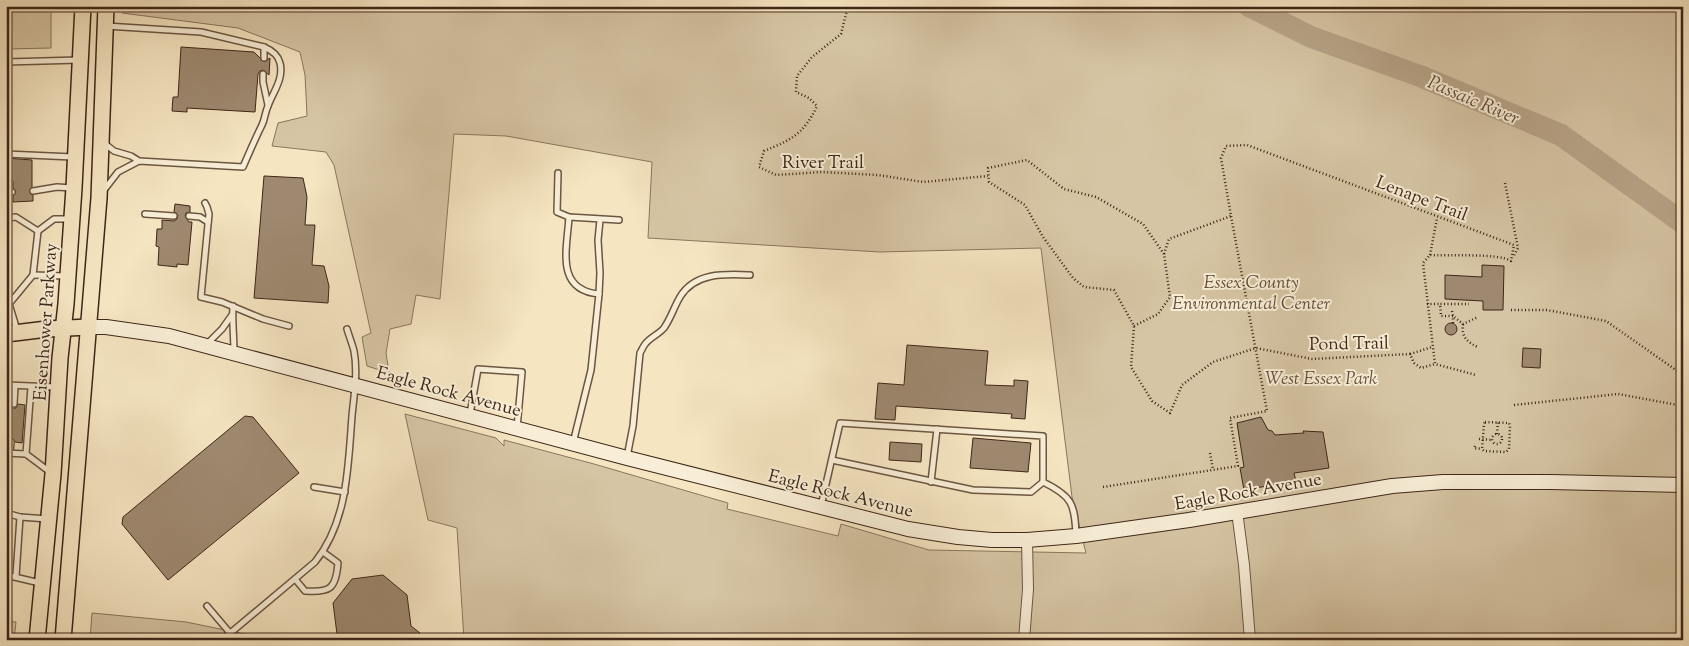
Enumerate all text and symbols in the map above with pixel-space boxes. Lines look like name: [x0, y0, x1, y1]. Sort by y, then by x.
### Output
water label: Passaic River: [1423, 70, 1523, 133]
street label: River Trail: [782, 151, 864, 177]
street label: Lenape Trail: [1372, 170, 1471, 229]
street label: Eisenhower Parkway: [29, 242, 65, 402]
park label: Essex County Environmental Center: [1172, 271, 1331, 318]
street label: Pond Trail: [1309, 331, 1389, 359]
street label: Eagle Rock Avenue: [373, 361, 524, 425]
park label: West Essex Park: [1265, 367, 1377, 393]
street label: Eagle Rock Avenue: [765, 464, 916, 526]
street label: Eagle Rock Avenue: [1173, 467, 1324, 519]

